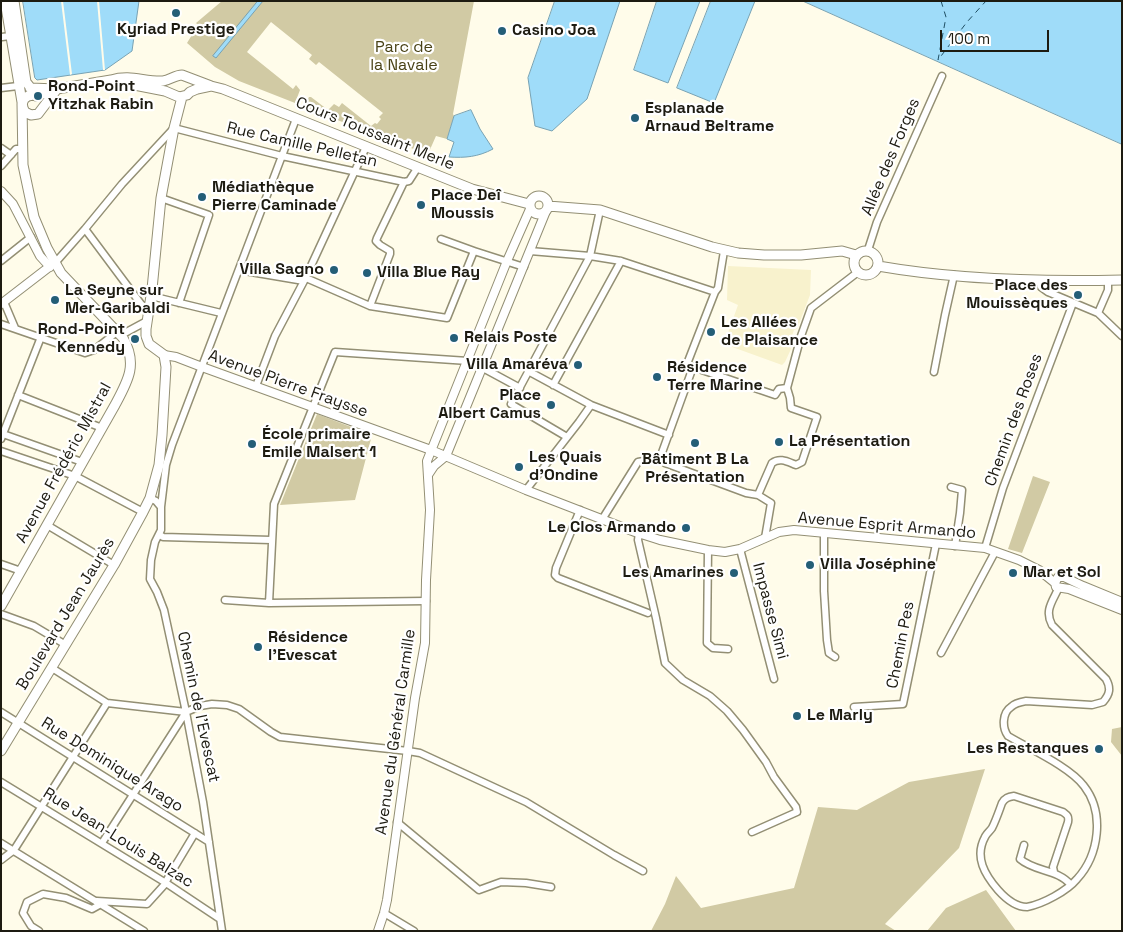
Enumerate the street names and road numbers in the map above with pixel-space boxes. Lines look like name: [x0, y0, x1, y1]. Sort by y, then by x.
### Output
street label: Cours Toussaint Merle: [293, 93, 457, 175]
street label: Allée des Forges: [858, 95, 924, 219]
street label: Rue Camille Pelletan: [225, 118, 379, 172]
street label: Avenue Pierre Fraysse: [206, 346, 370, 422]
street label: Chemin des Roses: [981, 351, 1047, 489]
street label: Avenue Frédéric Mistral: [12, 380, 116, 546]
street label: Avenue Esprit Armando: [797, 509, 977, 543]
street label: Boulevard Jean Jaurès: [13, 534, 119, 694]
street label: Impasse Simi: [748, 561, 792, 661]
street label: Chemin Pes: [883, 600, 919, 690]
street label: Avenue du Général Carmille: [372, 628, 420, 836]
street label: Chemin de l'Evescat: [173, 630, 223, 784]
street label: Rue Dominique Arago: [37, 713, 187, 817]
street label: Rue Jean-Louis Balzac: [39, 784, 197, 892]

